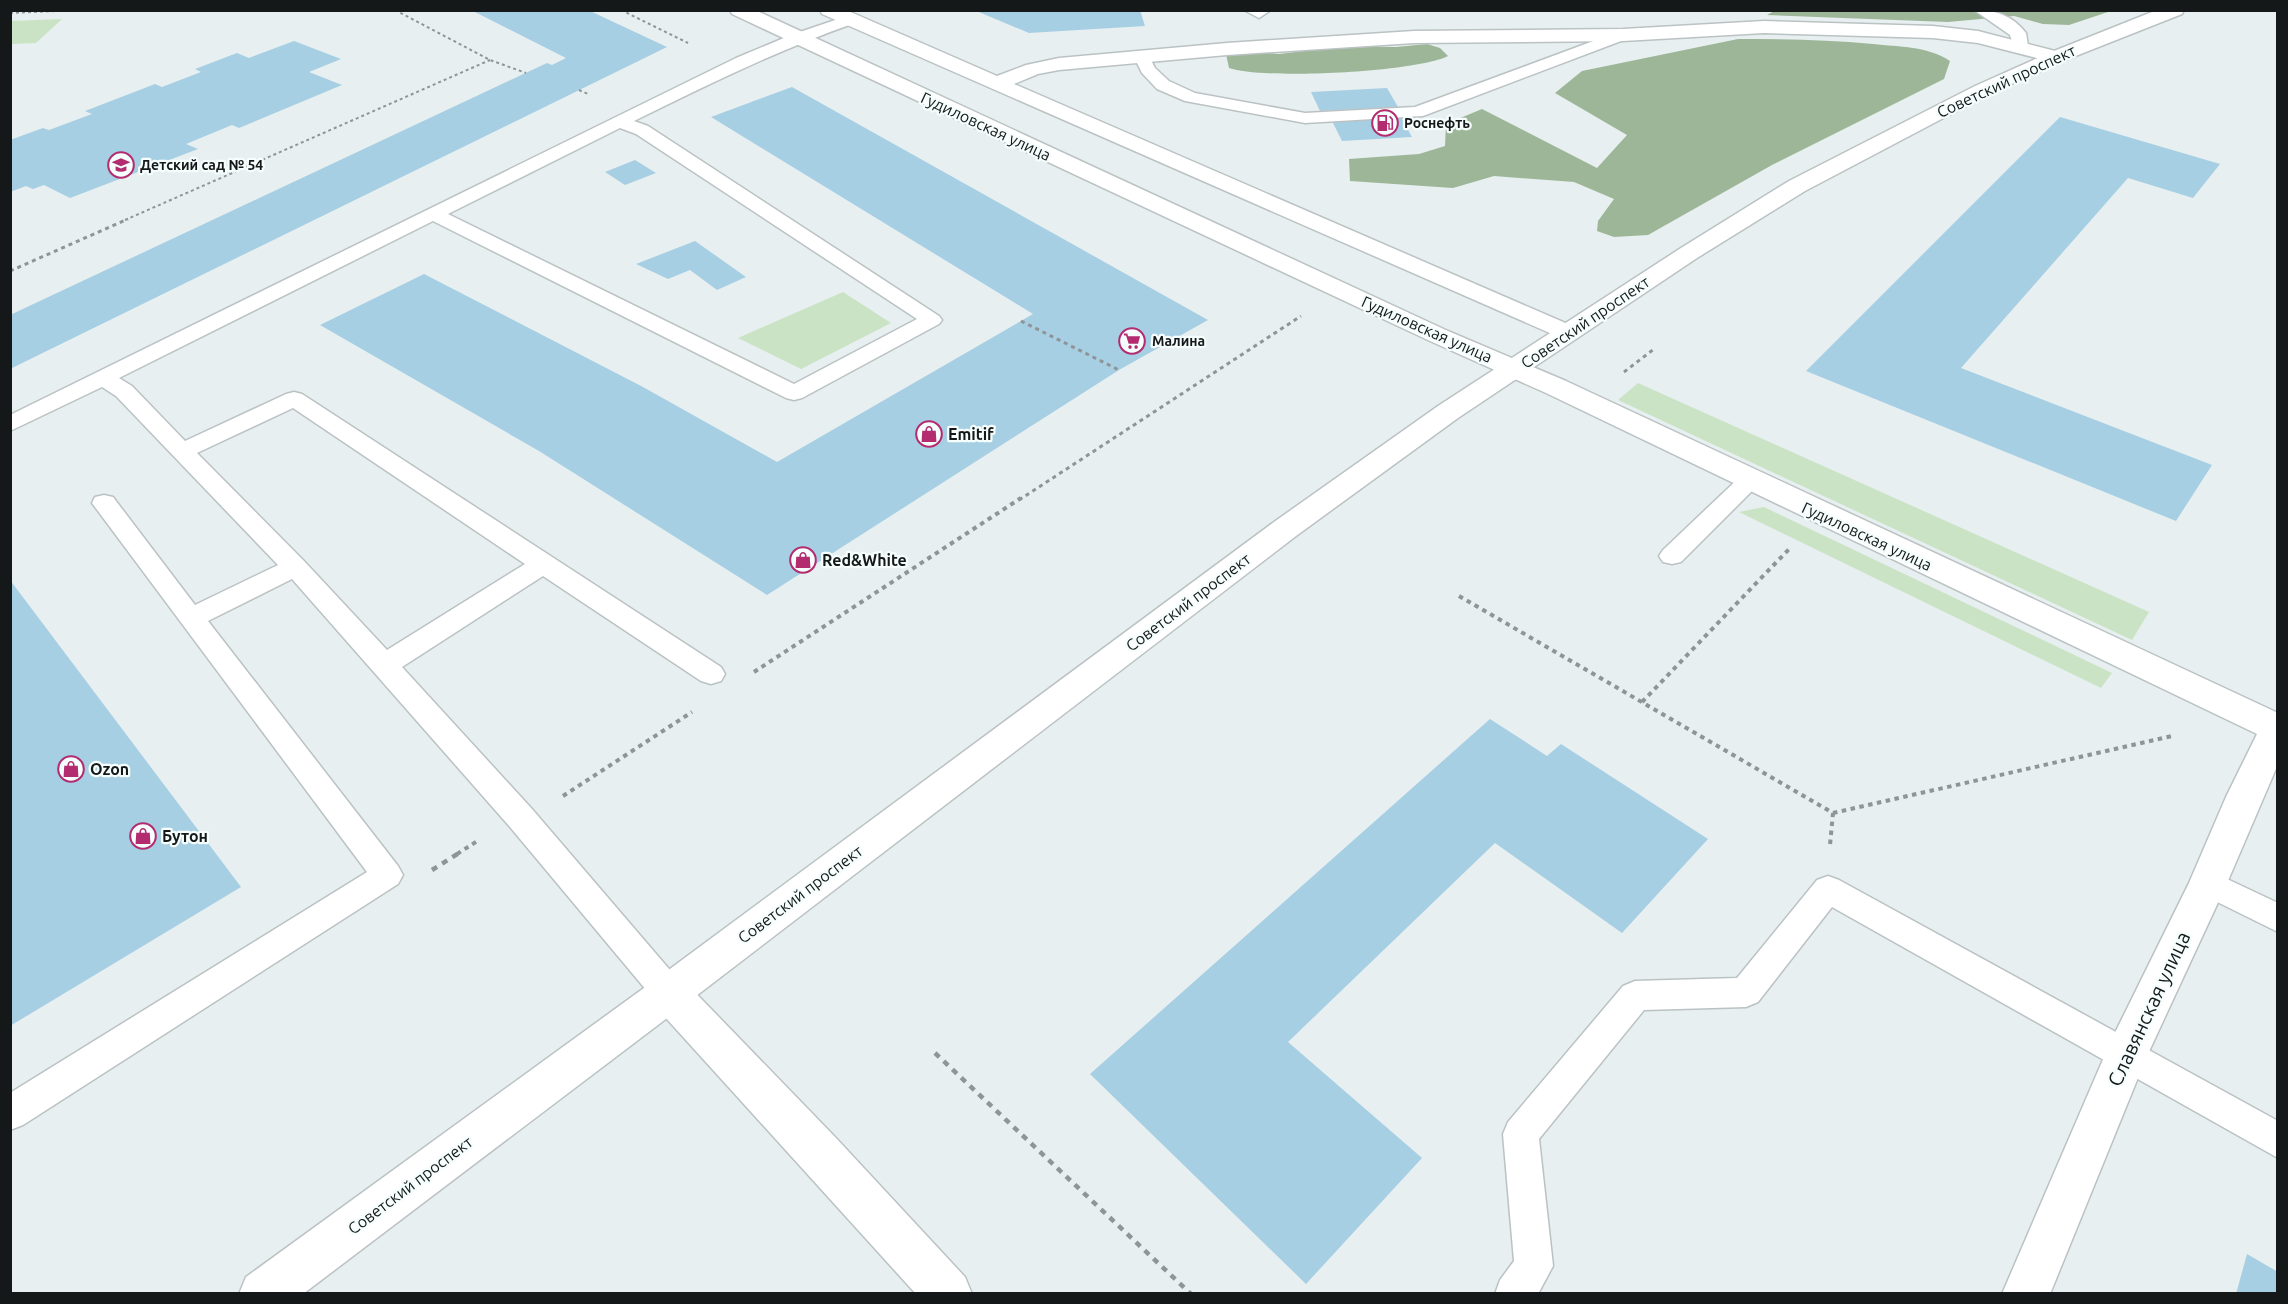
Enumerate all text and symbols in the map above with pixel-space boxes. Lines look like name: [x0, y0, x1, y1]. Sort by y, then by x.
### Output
street label: Советский проспект: [1934, 41, 2078, 121]
street label: Гудиловская улица: [918, 88, 1054, 164]
fuel station icon: Роснефть: [1370, 108, 1400, 138]
place label: Роснефть: [1404, 115, 1470, 131]
school or university icon: Детский сад № 54: [106, 150, 136, 180]
place label: Детский сад № 54: [140, 157, 263, 173]
street label: Советский проспект: [1517, 272, 1653, 372]
street label: Гудиловская улица: [1359, 292, 1495, 366]
supermarket icon: Малина: [1117, 326, 1147, 356]
place label: Малина: [1152, 333, 1205, 349]
shop icon: Emitif: [914, 419, 944, 449]
place label: Emitif: [948, 425, 994, 443]
street label: Гудиловская улица: [1799, 498, 1935, 574]
shop icon: Red&White: [788, 545, 818, 575]
street label: Советский проспект: [1122, 549, 1254, 655]
place label: Red&White: [822, 551, 907, 569]
shop icon: Ozon: [56, 754, 86, 784]
place label: Ozon: [90, 760, 129, 778]
shop icon: Бутон: [128, 821, 158, 851]
place label: Бутон: [162, 827, 208, 845]
street label: Советский проспект: [734, 841, 866, 947]
street label: Славянская улица: [2103, 928, 2194, 1090]
street label: Советский проспект: [344, 1132, 476, 1238]

